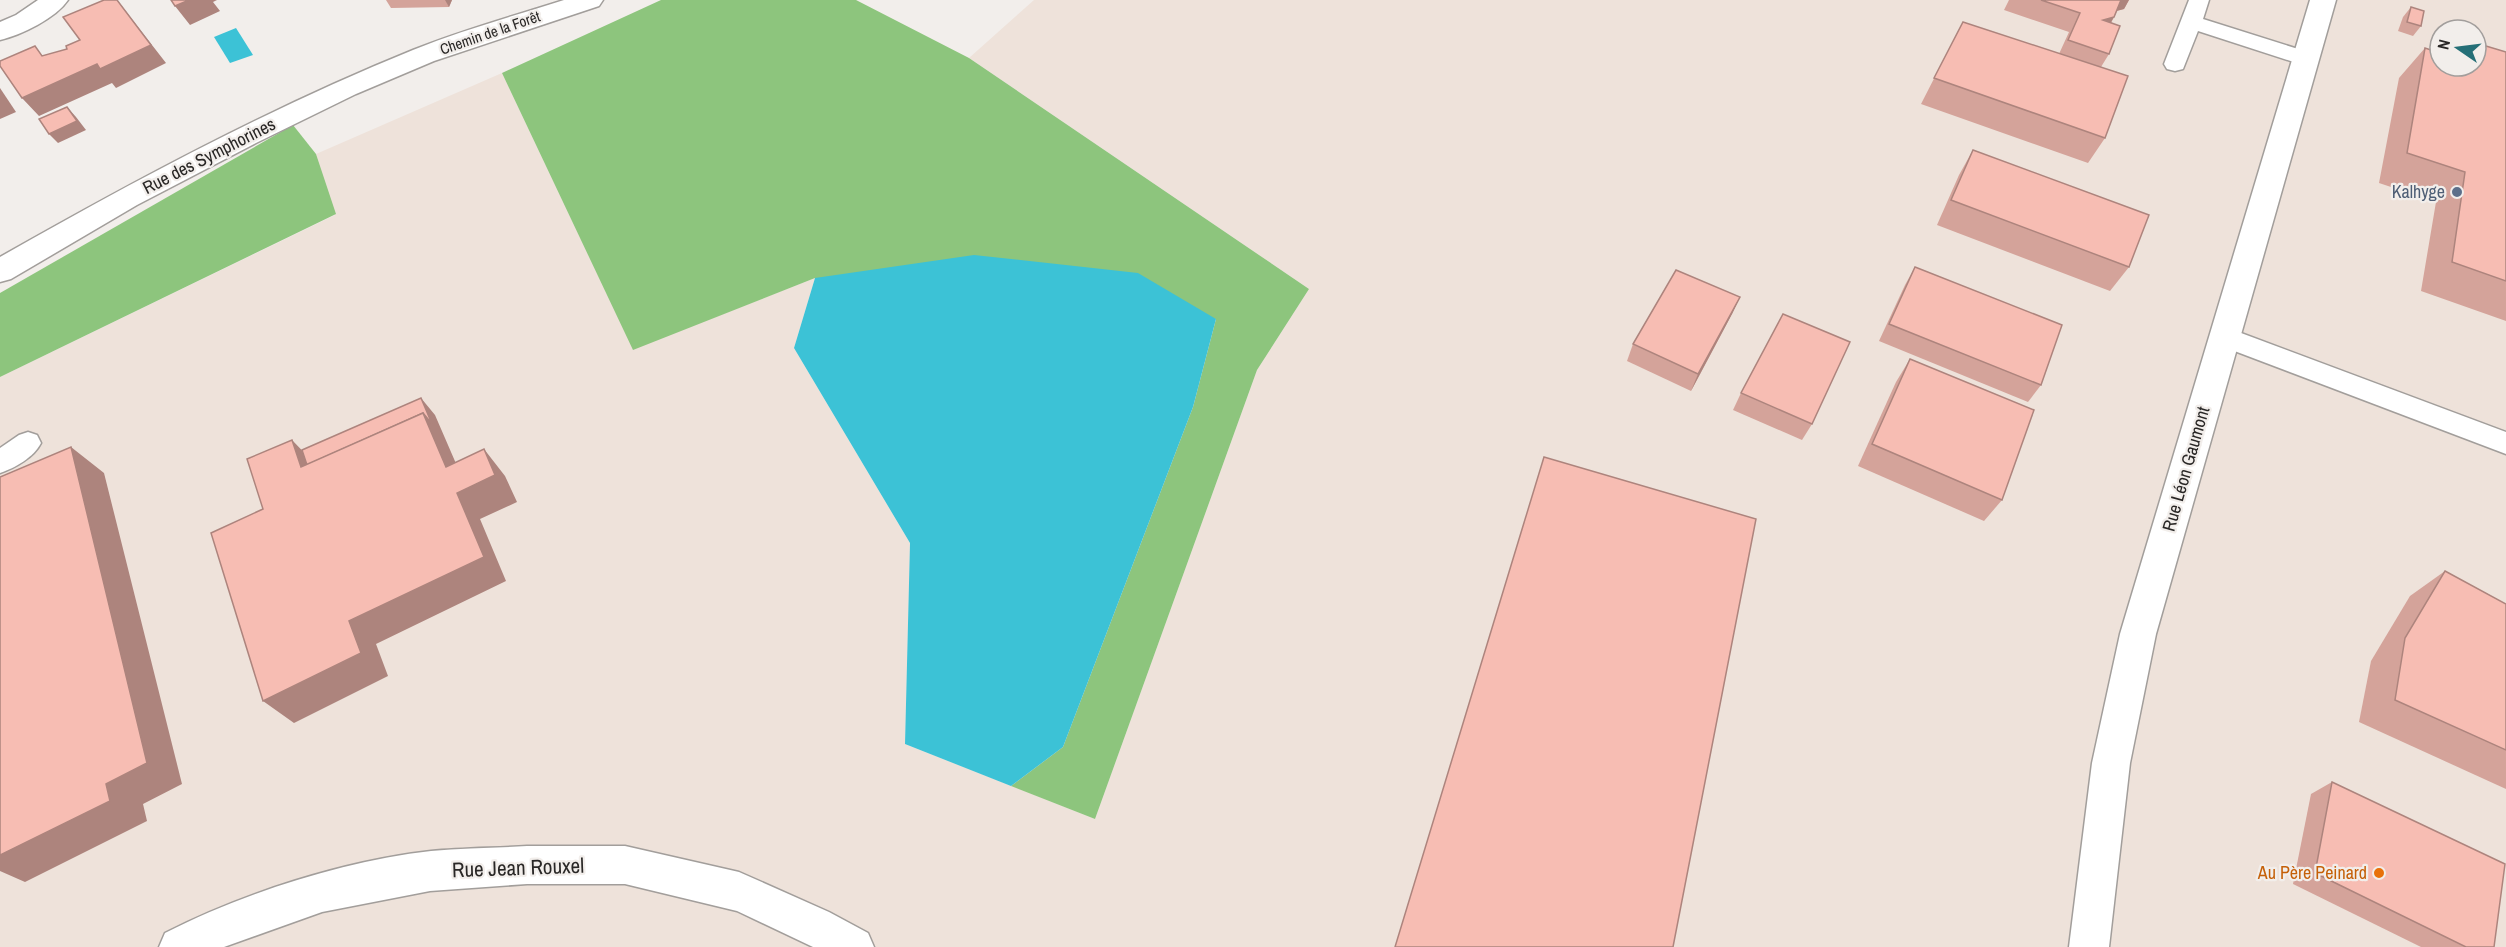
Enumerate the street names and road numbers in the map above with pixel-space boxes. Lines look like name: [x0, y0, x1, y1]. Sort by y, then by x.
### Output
street label: Chemin de la Forêt: [437, 5, 543, 59]
street label: Rue des Symphorines: [138, 111, 280, 200]
street label: Rue Léon Gaumont: [2156, 403, 2215, 534]
street label: Rue Jean Rouxel: [451, 851, 584, 884]

